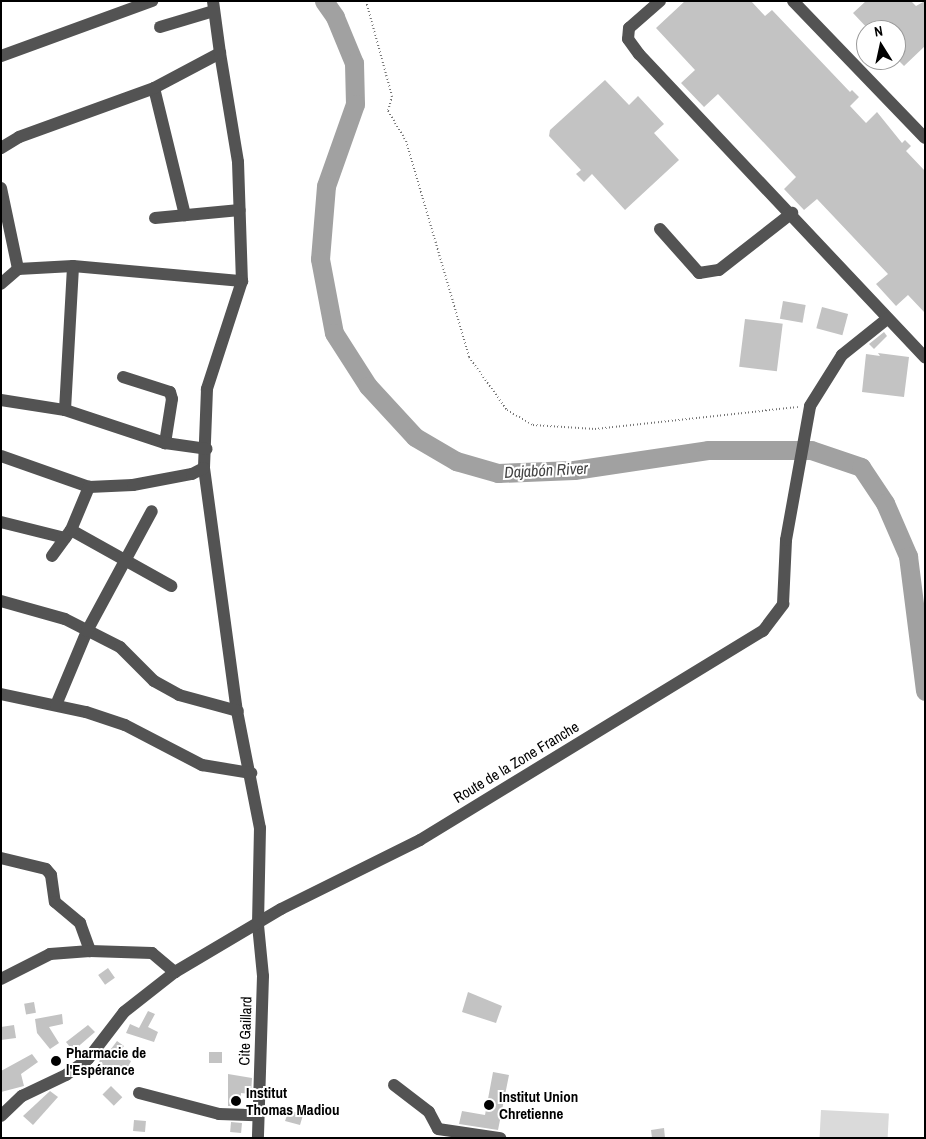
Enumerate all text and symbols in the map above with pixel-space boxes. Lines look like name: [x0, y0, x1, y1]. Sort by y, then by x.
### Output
north arrow: [856, 20, 906, 70]
text: N: [873, 22, 884, 41]
water label: Dajabón River: [504, 458, 588, 482]
street label: Route de la Zone Franche: [450, 717, 582, 807]
street label: Cite Gaillard: [235, 996, 255, 1066]
place label: Pharmacie de l'Espérance: [66, 1043, 146, 1078]
marker: Pharmacie de l'Espérance: [50, 1055, 62, 1067]
place label: Institut Thomas Madiou: [246, 1083, 340, 1118]
place label: Institut Union Chretienne: [499, 1087, 578, 1122]
marker: Institut Thomas Madiou: [230, 1095, 242, 1107]
marker: Institut Union Chretienne: [483, 1099, 495, 1111]

